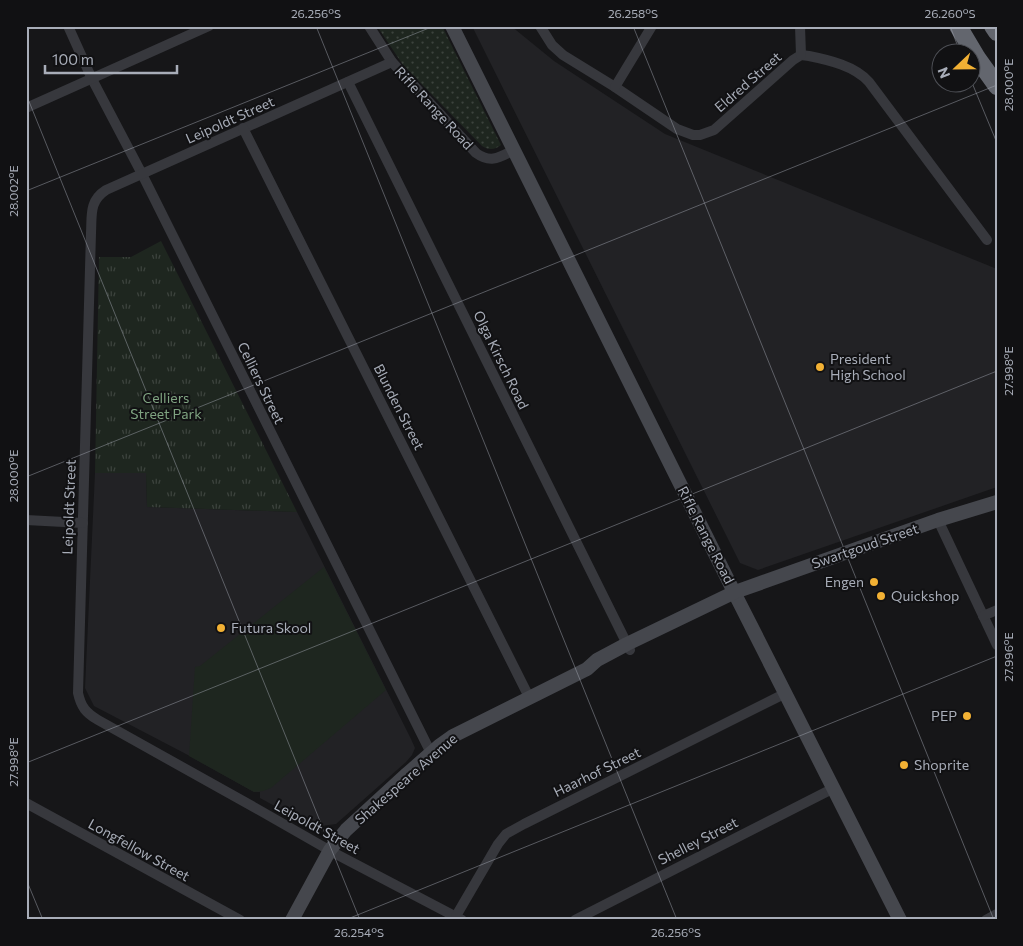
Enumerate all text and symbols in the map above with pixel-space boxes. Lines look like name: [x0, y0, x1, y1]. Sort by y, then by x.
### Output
text: 26.256°S: [291, 6, 341, 20]
text: 26.258°S: [608, 6, 658, 20]
text: 26.260°S: [925, 6, 975, 20]
scale bar: [45, 42, 178, 74]
north arrow: [930, 42, 980, 92]
street label: Eldred Street: [711, 48, 785, 115]
text: 100 m: [52, 50, 94, 68]
text: 28.000°E: [1001, 59, 1015, 111]
street label: Rifle Range Road: [392, 63, 477, 153]
text: N: [934, 65, 953, 81]
street label: Leipoldt Street: [183, 92, 277, 147]
text: 28.002°E: [6, 165, 20, 217]
street label: Olga Kirsch Road: [470, 308, 533, 412]
street label: Celliers Street: [234, 339, 289, 427]
text: 27.998°E: [1001, 346, 1015, 396]
place label: President High School: [830, 350, 906, 383]
street label: Blunden Street: [370, 361, 429, 453]
marker: President High School: [814, 361, 826, 373]
park label: Celliers Street Park: [130, 389, 202, 422]
text: 28.000°E: [6, 450, 20, 502]
street label: Leipoldt Street: [58, 459, 79, 555]
street label: Rifle Range Road: [675, 483, 738, 586]
street label: Swartgoud Street: [809, 519, 921, 572]
place label: Engen: [825, 573, 864, 590]
marker: Engen: [868, 576, 880, 588]
place label: Quickshop: [891, 587, 959, 604]
marker: Quickshop: [875, 590, 887, 602]
place label: Futura Skool: [231, 619, 311, 636]
marker: Futura Skool: [215, 622, 227, 634]
text: 27.996°E: [1001, 632, 1015, 682]
place label: PEP: [931, 707, 957, 724]
marker: PEP: [961, 710, 973, 722]
street label: Shakespeare Avenue: [351, 730, 460, 828]
text: 27.998°E: [6, 737, 20, 787]
street label: Haarhof Street: [550, 743, 643, 800]
place label: Shoprite: [914, 756, 969, 773]
marker: Shoprite: [898, 759, 910, 771]
street label: Leipoldt Street: [271, 796, 363, 857]
street label: Shelley Street: [655, 813, 741, 868]
street label: Longfellow Street: [86, 815, 193, 885]
text: 26.254°S: [334, 925, 384, 939]
text: 26.256°S: [651, 925, 701, 939]

